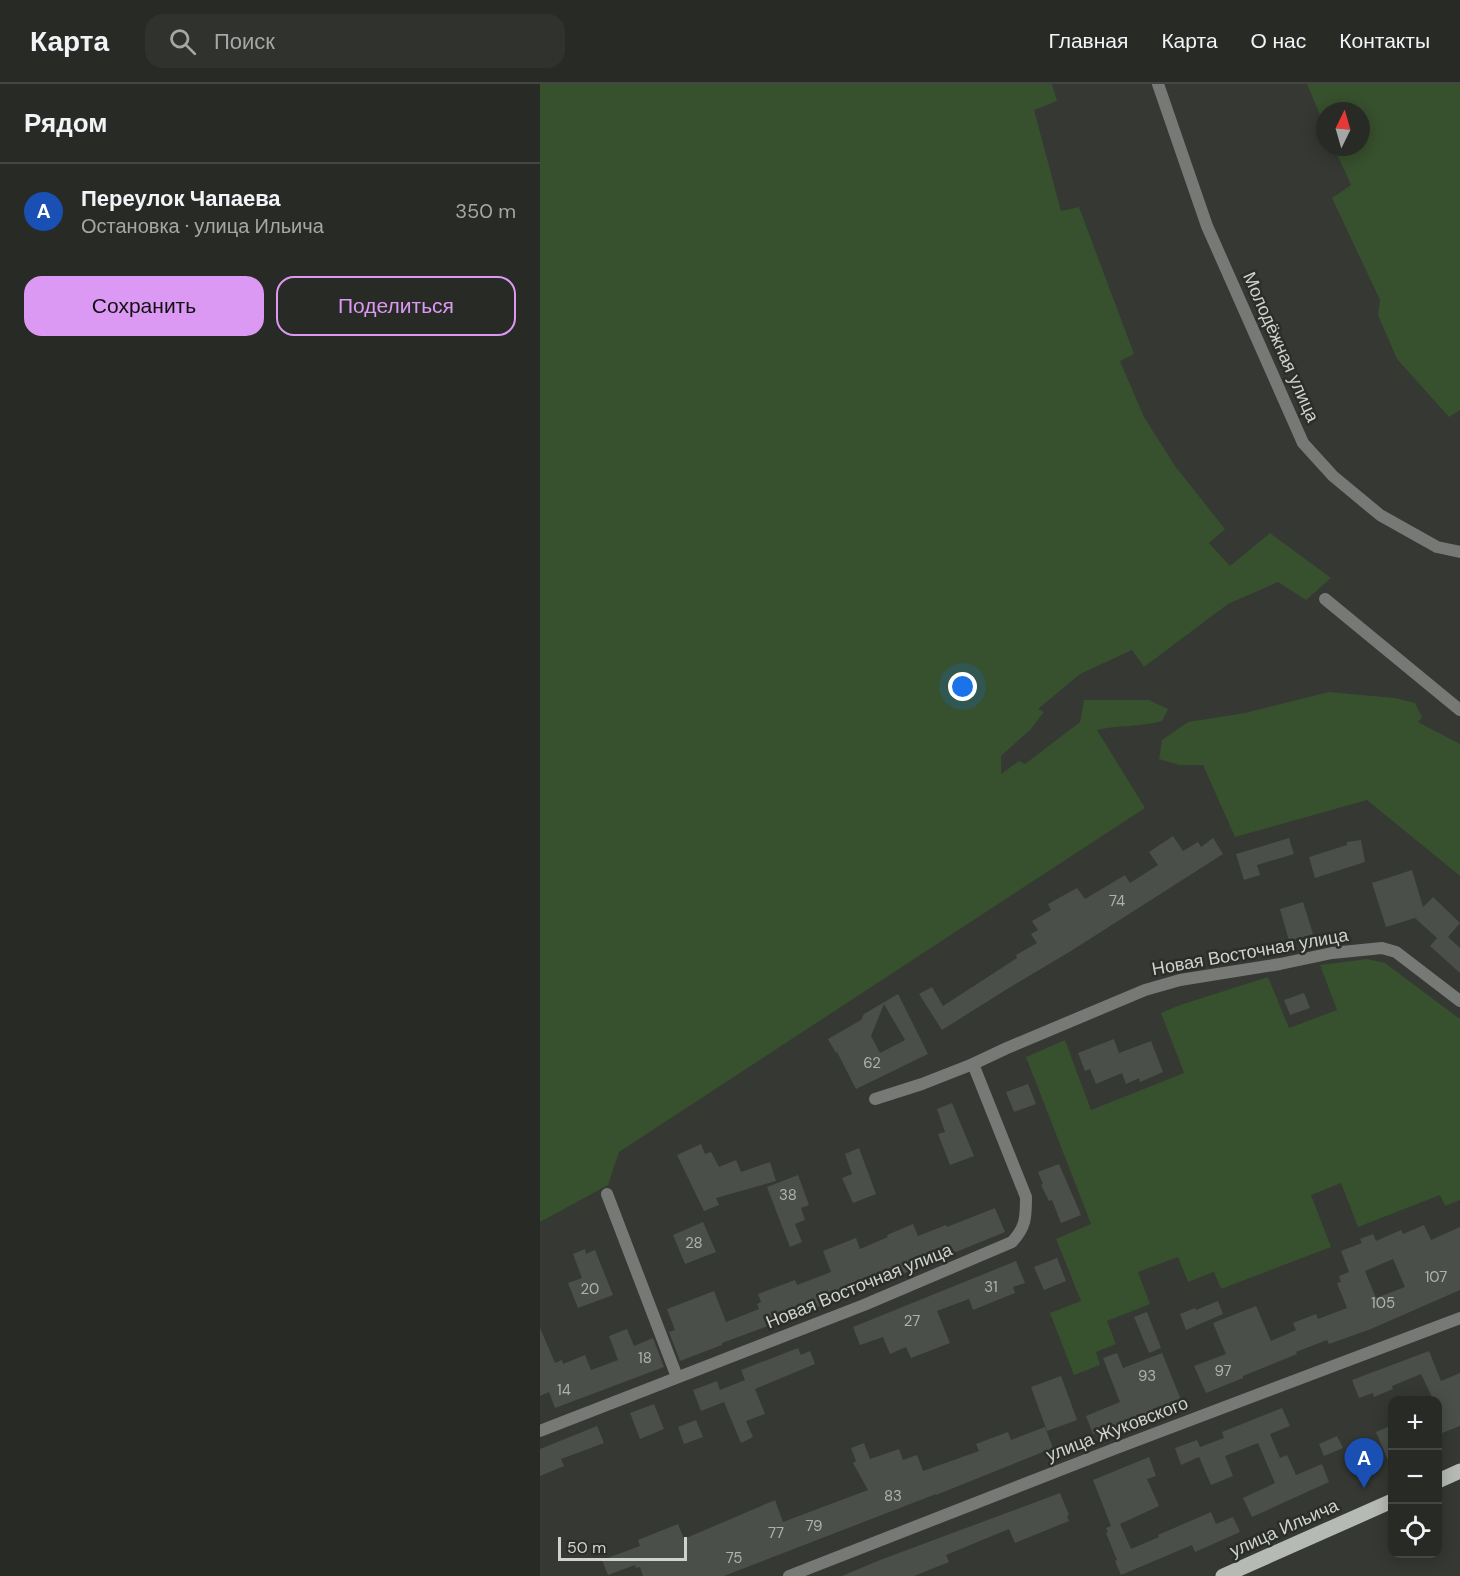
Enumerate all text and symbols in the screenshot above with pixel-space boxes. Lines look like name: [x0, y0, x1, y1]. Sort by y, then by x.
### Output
search box: [145, 14, 565, 68]
text: Карта: [30, 23, 109, 60]
icon: search: [166, 25, 199, 58]
text: Поиск: [214, 27, 275, 56]
text: Главная: [1048, 27, 1128, 55]
text: Карта: [1161, 27, 1218, 55]
text: О нас: [1251, 27, 1306, 55]
text: Контакты: [1339, 27, 1430, 55]
north arrow: [1316, 102, 1370, 156]
text: Рядом: [24, 106, 107, 140]
text: Переулок Чапаева: [81, 184, 281, 213]
text: A: [36, 198, 51, 224]
text: 350 m: [455, 198, 516, 224]
text: Остановка · улица Ильича: [81, 213, 324, 239]
street label: Молодёжная улица: [1237, 268, 1325, 427]
button: Сохранить: [24, 276, 264, 336]
button: Поделиться: [276, 276, 516, 336]
your location: [948, 672, 977, 701]
house number: 74: [1109, 891, 1125, 911]
street label: Новая Восточная улица: [1150, 923, 1351, 981]
house number: 62: [863, 1053, 881, 1073]
house number: 38: [779, 1185, 797, 1205]
house number: 28: [685, 1233, 703, 1253]
street label: Новая Восточная улица: [762, 1237, 957, 1334]
house number: 107: [1425, 1267, 1447, 1287]
house number: 31: [984, 1277, 998, 1297]
house number: 20: [581, 1279, 599, 1299]
house number: 105: [1371, 1293, 1395, 1313]
house number: 27: [904, 1311, 920, 1331]
house number: 18: [638, 1348, 652, 1368]
house number: 97: [1214, 1361, 1232, 1381]
house number: 93: [1138, 1366, 1156, 1386]
house number: 14: [557, 1380, 571, 1400]
street label: улица Жуковского: [1042, 1391, 1192, 1467]
map controls: [1388, 1396, 1442, 1558]
button: +: [1388, 1396, 1442, 1450]
pin: A: [1344, 1438, 1384, 1488]
button: −: [1388, 1450, 1442, 1504]
house number: 83: [884, 1486, 902, 1506]
street label: улица Ильича: [1226, 1493, 1343, 1563]
button: locate: [1388, 1504, 1442, 1558]
house number: 79: [805, 1516, 823, 1536]
house number: 77: [768, 1523, 784, 1543]
scale bar: [558, 1534, 687, 1562]
text: 50 m: [567, 1537, 606, 1558]
house number: 75: [726, 1548, 742, 1568]

